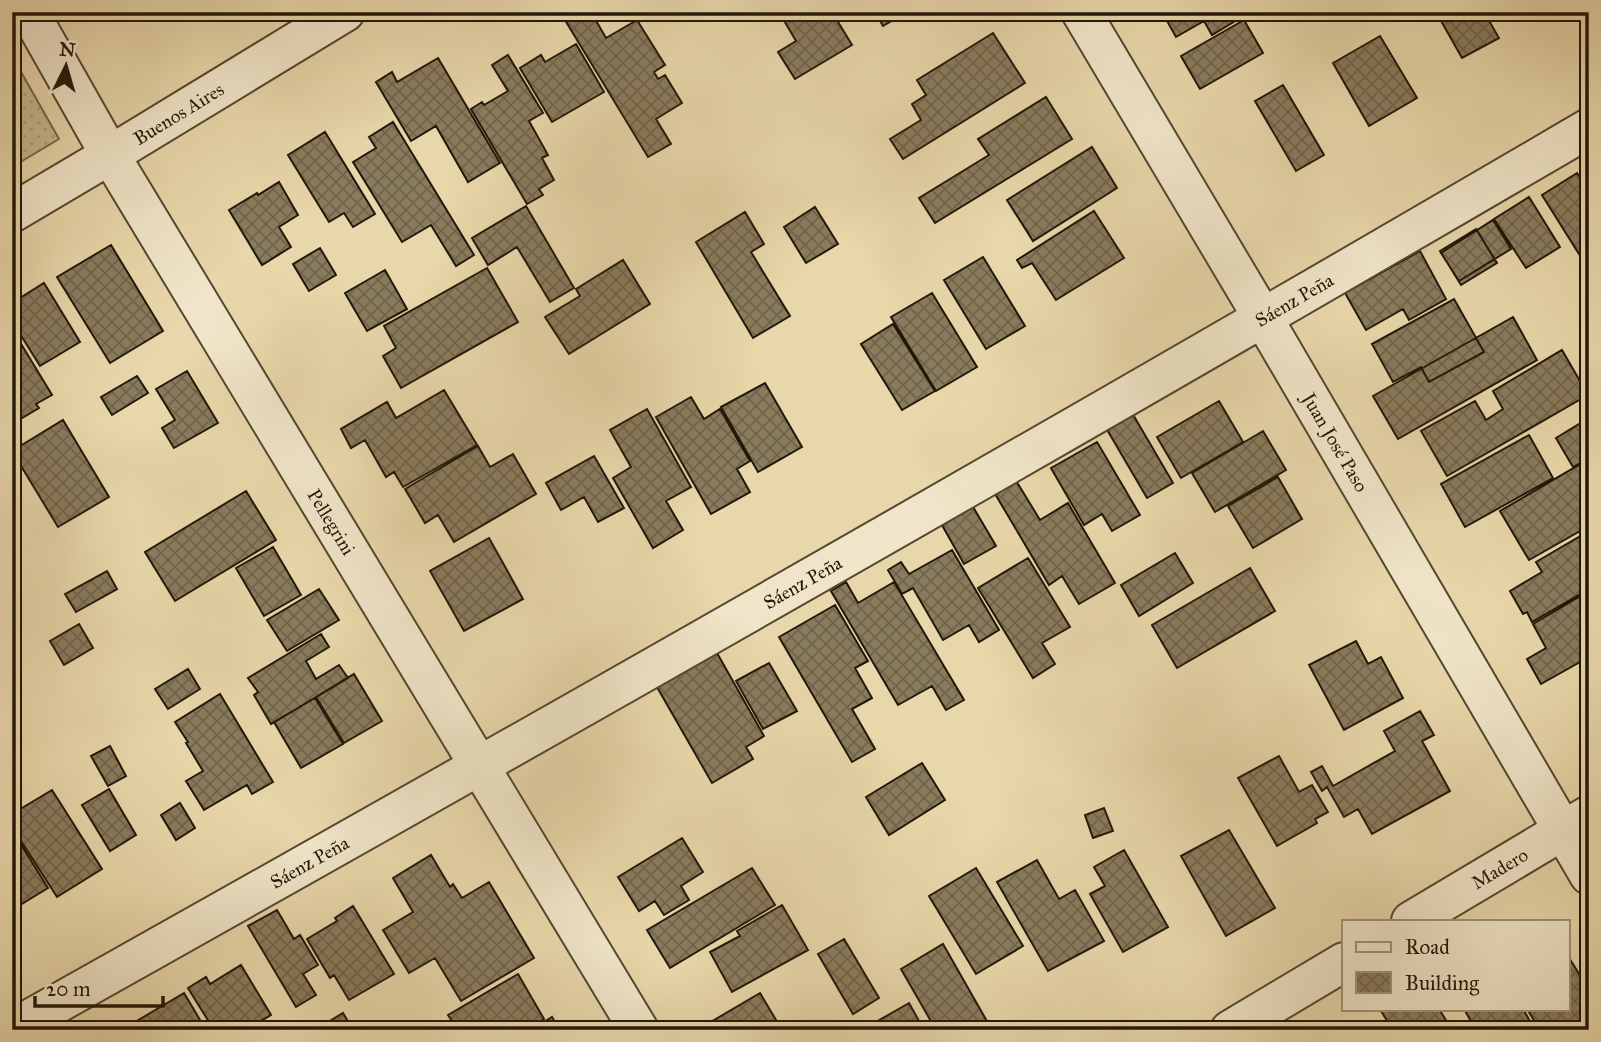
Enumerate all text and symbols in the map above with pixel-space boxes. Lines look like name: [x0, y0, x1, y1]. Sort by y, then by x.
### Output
north arrow: [32, 32, 102, 102]
text: N: [58, 37, 76, 62]
street label: Buenos Aires: [129, 78, 228, 150]
street label: Sáenz Peña: [1251, 268, 1338, 332]
street label: Juan José Paso: [1295, 387, 1373, 496]
street label: Pellegrini: [303, 485, 360, 559]
street label: Sáenz Peña: [759, 551, 847, 614]
street label: Sáenz Peña: [266, 831, 354, 894]
street label: Madero: [1467, 843, 1532, 894]
legend: [1342, 920, 1570, 1010]
text: Road: [1405, 934, 1450, 960]
scale bar: [35, 965, 163, 1009]
text: Building: [1405, 970, 1479, 996]
text: 20 m: [46, 976, 91, 1002]

